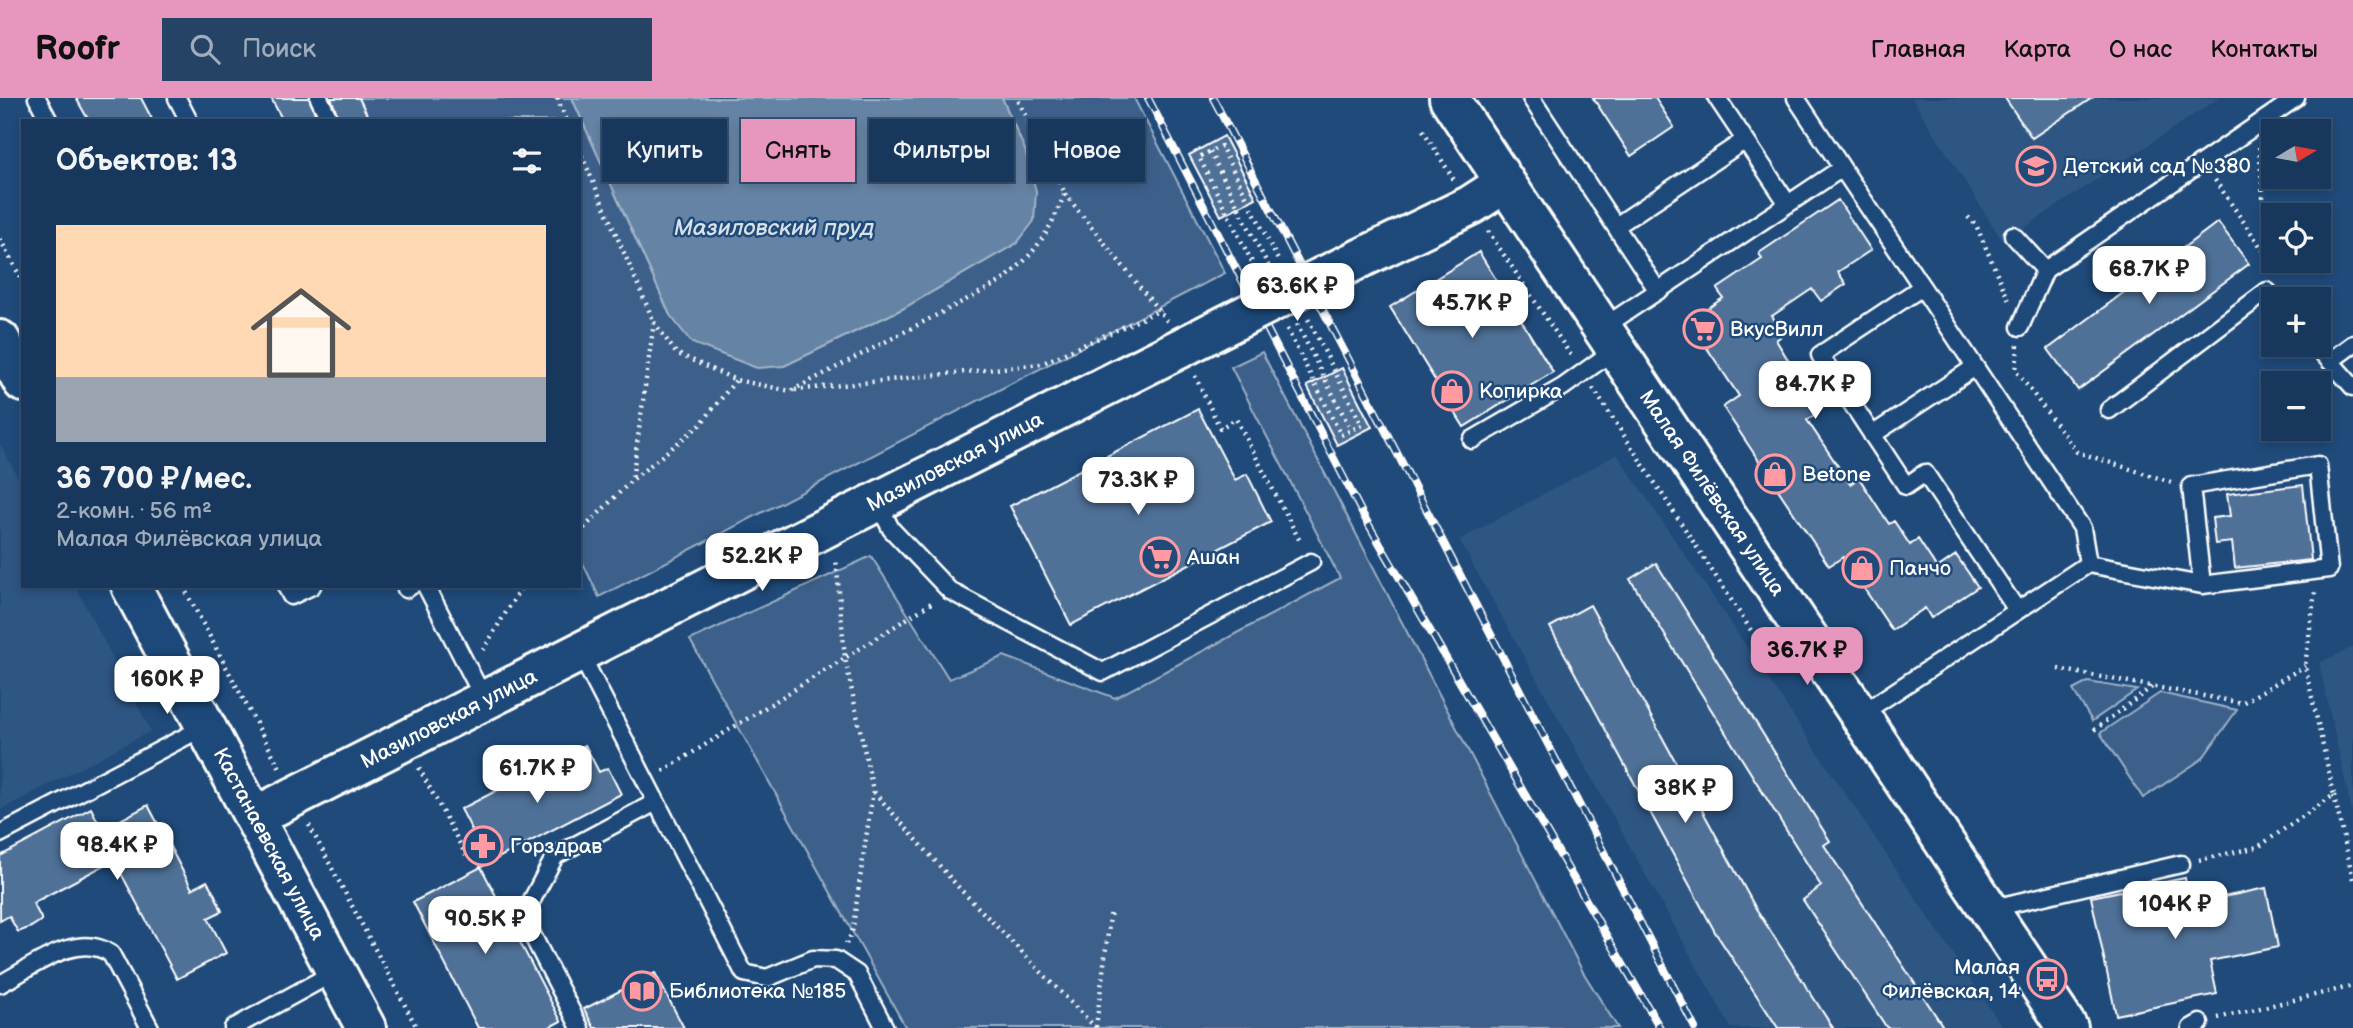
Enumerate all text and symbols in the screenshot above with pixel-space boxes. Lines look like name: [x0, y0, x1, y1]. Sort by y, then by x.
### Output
search box: [162, 18, 652, 81]
text: Roofr: [35, 29, 120, 69]
icon: search: [186, 30, 224, 68]
text: Поиск: [242, 34, 316, 65]
text: Главная: [1871, 35, 1965, 64]
text: Карта: [2003, 35, 2071, 64]
text: О нас: [2109, 35, 2172, 64]
text: Контакты: [2210, 35, 2318, 64]
chip: Купить: [602, 119, 727, 182]
chip: Снять: [741, 119, 855, 182]
chip: Фильтры: [869, 119, 1014, 182]
chip: Новое: [1028, 119, 1145, 182]
north arrow: [2261, 119, 2331, 189]
map controls: [2261, 119, 2331, 441]
icon: filters: [508, 142, 546, 180]
text: Объектов: 13: [56, 143, 237, 179]
school or university icon: Детский сад №380: [2015, 145, 2057, 187]
place label: Детский сад №380: [2063, 154, 2251, 179]
button: locate: [2261, 203, 2331, 273]
water label: Мазиловский пруд: [674, 214, 874, 242]
pin: 68.7K ₽: [2084, 246, 2214, 306]
text: 68.7K ₽: [2109, 255, 2189, 283]
pin: 63.6K ₽: [1232, 264, 1362, 323]
icon: home: [238, 270, 364, 396]
text: 63.6K ₽: [1256, 272, 1338, 300]
pin: 45.7K ₽: [1407, 280, 1537, 340]
button: +: [2261, 287, 2331, 357]
text: 45.7K ₽: [1432, 289, 1512, 317]
supermarket icon: ВкусВилл: [1682, 308, 1724, 350]
place label: ВкусВилл: [1730, 317, 1823, 342]
pin: 84.7K ₽: [1750, 362, 1880, 421]
shop icon: Копирка: [1431, 370, 1473, 412]
text: 84.7K ₽: [1775, 370, 1855, 398]
button: −: [2261, 371, 2331, 441]
place label: Копирка: [1479, 379, 1563, 404]
street label: Малая Филёвская улица: [1634, 385, 1791, 601]
street label: Мазиловская улица: [863, 406, 1048, 517]
shop icon: Betone: [1754, 453, 1796, 495]
pin: 73.3K ₽: [1073, 458, 1203, 517]
text: 36 700 ₽/мес.: [56, 461, 252, 497]
place label: Betone: [1802, 462, 1871, 487]
text: 73.3K ₽: [1098, 466, 1178, 494]
text: 2-комн. · 56 m²: [56, 497, 212, 525]
text: Малая Филёвская улица: [56, 525, 322, 553]
pin: 52.2K ₽: [697, 533, 827, 593]
supermarket icon: Ашан: [1139, 536, 1181, 578]
text: 52.2K ₽: [721, 542, 803, 570]
place label: Ашан: [1186, 545, 1240, 570]
shop icon: Панчо: [1841, 547, 1883, 589]
place label: Панчо: [1889, 556, 1951, 581]
pin: 36.7K ₽: [1742, 628, 1872, 687]
text: 36.7K ₽: [1767, 636, 1847, 664]
pin: 160K ₽: [110, 656, 224, 716]
street label: Мазиловская улица: [357, 663, 542, 774]
text: 160K ₽: [130, 665, 204, 693]
street label: Кастанаевская улица: [208, 744, 331, 945]
pin: 61.7K ₽: [472, 746, 602, 805]
text: 61.7K ₽: [499, 754, 575, 782]
pin: 38K ₽: [1636, 766, 1734, 825]
text: 38K ₽: [1654, 774, 1716, 802]
pin: 98.4K ₽: [52, 822, 182, 882]
pharmacy icon: Горздрав: [462, 825, 504, 867]
text: 98.4K ₽: [76, 831, 158, 859]
place label: Горздрав: [510, 834, 602, 859]
pin: 104K ₽: [2118, 882, 2232, 941]
text: 104K ₽: [2139, 890, 2211, 918]
pin: 90.5K ₽: [420, 896, 550, 956]
text: 90.5K ₽: [444, 905, 526, 933]
place label: Малая Филёвская, 14: [1882, 955, 2020, 1004]
bus stop icon: Малая Филёвская, 14: [2026, 958, 2068, 1000]
library icon: Библиотека №185: [621, 970, 663, 1012]
place label: Библиотека №185: [669, 979, 846, 1004]

